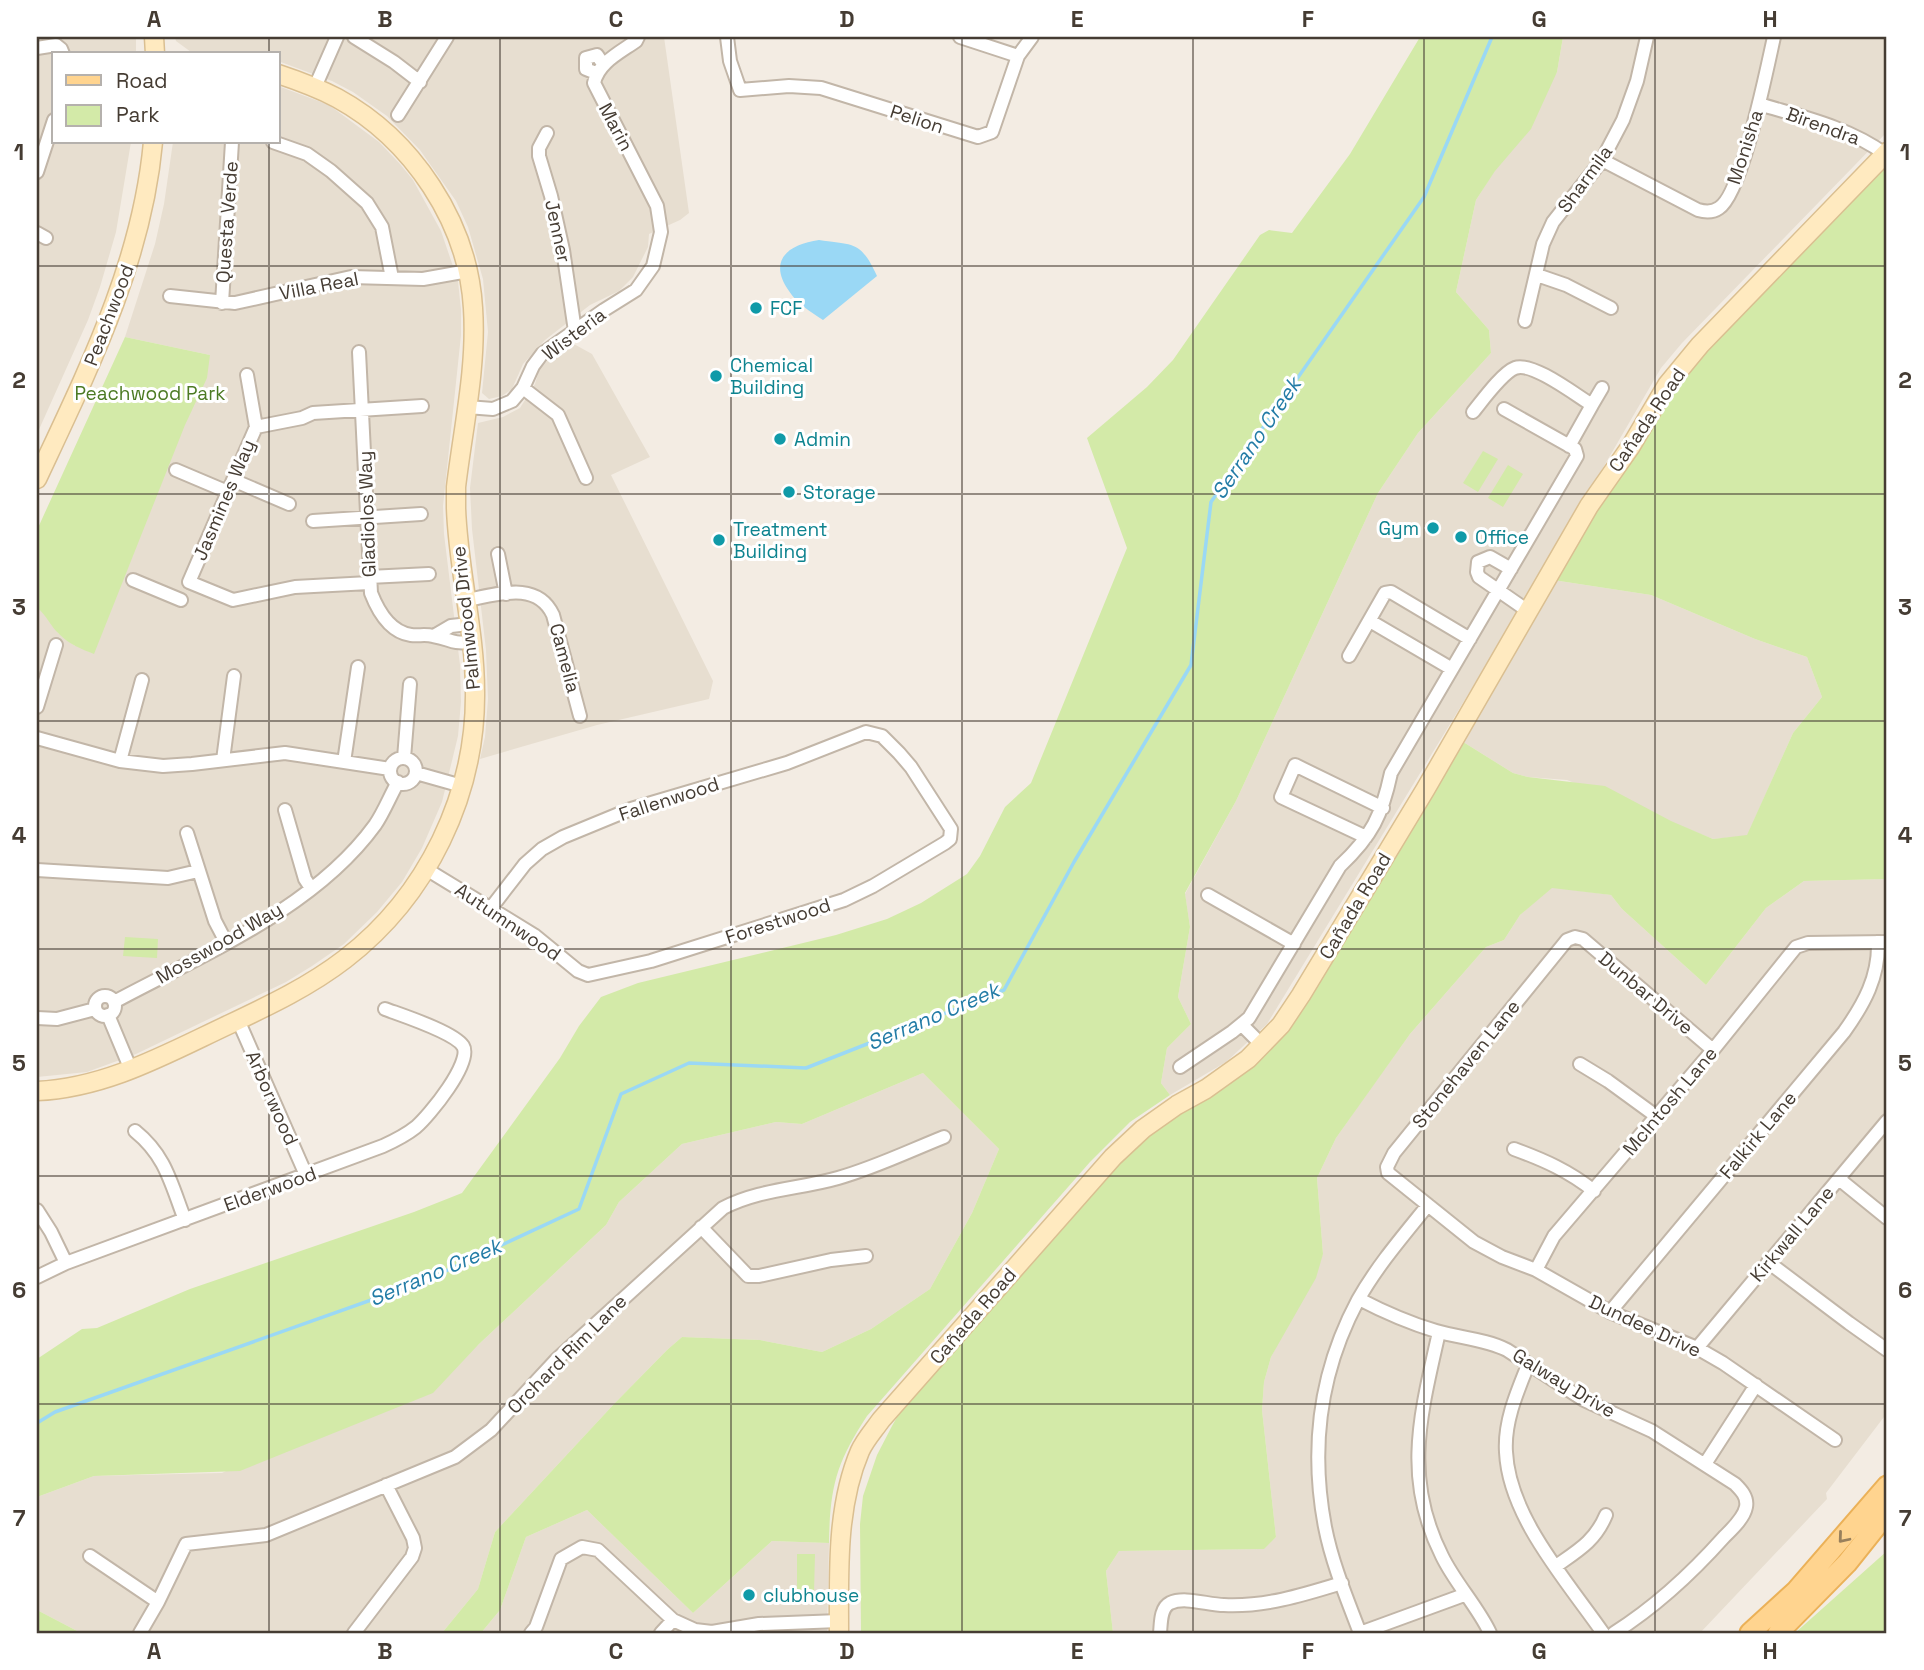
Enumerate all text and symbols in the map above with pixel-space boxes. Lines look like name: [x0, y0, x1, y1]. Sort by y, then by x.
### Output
text: A: [147, 4, 162, 34]
text: B: [377, 4, 393, 34]
text: C: [609, 4, 623, 34]
text: D: [839, 4, 855, 34]
text: E: [1071, 4, 1083, 34]
text: F: [1302, 4, 1314, 34]
text: G: [1531, 4, 1547, 34]
text: H: [1762, 4, 1778, 34]
legend: [52, 52, 280, 144]
text: Road: [116, 67, 168, 94]
street label: Marin: [593, 99, 639, 155]
street label: Pelion: [887, 99, 947, 139]
text: Park: [116, 101, 160, 128]
street label: Birendra: [1783, 101, 1863, 151]
street label: Monisha: [1721, 106, 1769, 188]
text: 1: [14, 137, 24, 167]
text: 1: [1900, 137, 1910, 167]
street label: Sharmila: [1552, 140, 1618, 218]
street label: Questa Verde: [210, 160, 244, 284]
street label: Jenner: [539, 197, 577, 265]
street label: Peachwood: [78, 261, 140, 369]
street label: Villa Real: [277, 266, 361, 306]
place label: FCF: [770, 296, 803, 321]
marker: FCF: [748, 300, 764, 316]
street label: Wisteria: [537, 302, 611, 366]
place label: Chemical Building: [730, 353, 813, 400]
street label: Cañada Road: [1603, 363, 1691, 477]
text: 2: [12, 365, 26, 395]
text: 2: [1898, 365, 1912, 395]
marker: Chemical Building: [708, 368, 724, 384]
water label: Serrano Creek: [1205, 370, 1308, 504]
park label: Peachwood Park: [74, 381, 226, 406]
place label: Admin: [794, 427, 851, 452]
marker: Admin: [772, 431, 788, 447]
street label: Jasmines Way: [187, 436, 261, 564]
street label: Gladiolos Way: [352, 450, 382, 578]
place label: Storage: [803, 480, 876, 505]
marker: Storage: [781, 484, 797, 500]
place label: Gym: [1378, 516, 1419, 541]
place label: Treatment Building: [733, 517, 828, 564]
marker: Gym: [1425, 520, 1441, 536]
place label: Office: [1475, 525, 1529, 550]
marker: Office: [1453, 529, 1469, 545]
marker: Treatment Building: [711, 532, 727, 548]
street label: Palmwood Drive: [446, 545, 486, 691]
text: 3: [12, 592, 26, 622]
text: 3: [1898, 592, 1912, 622]
street label: Camelia: [544, 620, 586, 696]
street label: Fallenwood: [616, 771, 722, 827]
text: 4: [12, 820, 27, 850]
text: 4: [1898, 820, 1913, 850]
street label: Cañada Road: [1313, 848, 1397, 964]
street label: Autumnwood: [450, 877, 566, 967]
street label: Forestwood: [722, 892, 834, 950]
street label: Mosswood Way: [151, 897, 287, 989]
street label: Dunbar Drive: [1593, 946, 1699, 1040]
water label: Serrano Creek: [863, 975, 1006, 1056]
street label: Stonehaven Lane: [1406, 995, 1526, 1133]
street label: McIntosh Lane: [1617, 1041, 1723, 1161]
street label: Arborwood: [240, 1047, 304, 1149]
text: 5: [12, 1048, 26, 1078]
text: 5: [1898, 1048, 1912, 1078]
street label: Falkirk Lane: [1714, 1086, 1802, 1184]
street label: Elderwood: [220, 1161, 320, 1217]
street label: Kirkwall Lane: [1744, 1181, 1840, 1287]
water label: Serrano Creek: [365, 1231, 508, 1312]
street label: Cañada Road: [924, 1262, 1022, 1370]
text: 6: [12, 1275, 26, 1305]
text: 6: [1898, 1275, 1912, 1305]
street label: Orchard Rim Lane: [502, 1289, 632, 1419]
street label: Dundee Drive: [1585, 1289, 1705, 1363]
street label: Galway Drive: [1508, 1342, 1620, 1424]
text: 7: [13, 1503, 26, 1533]
text: 7: [1899, 1503, 1912, 1533]
one-way arrow: [1839, 1529, 1851, 1542]
place label: clubhouse: [763, 1583, 859, 1608]
marker: clubhouse: [741, 1587, 757, 1603]
text: A: [147, 1636, 162, 1666]
text: B: [377, 1636, 393, 1666]
text: C: [609, 1636, 623, 1666]
text: D: [839, 1636, 855, 1666]
text: E: [1071, 1636, 1083, 1666]
text: F: [1302, 1636, 1314, 1666]
text: G: [1531, 1636, 1547, 1666]
text: H: [1762, 1636, 1778, 1666]

